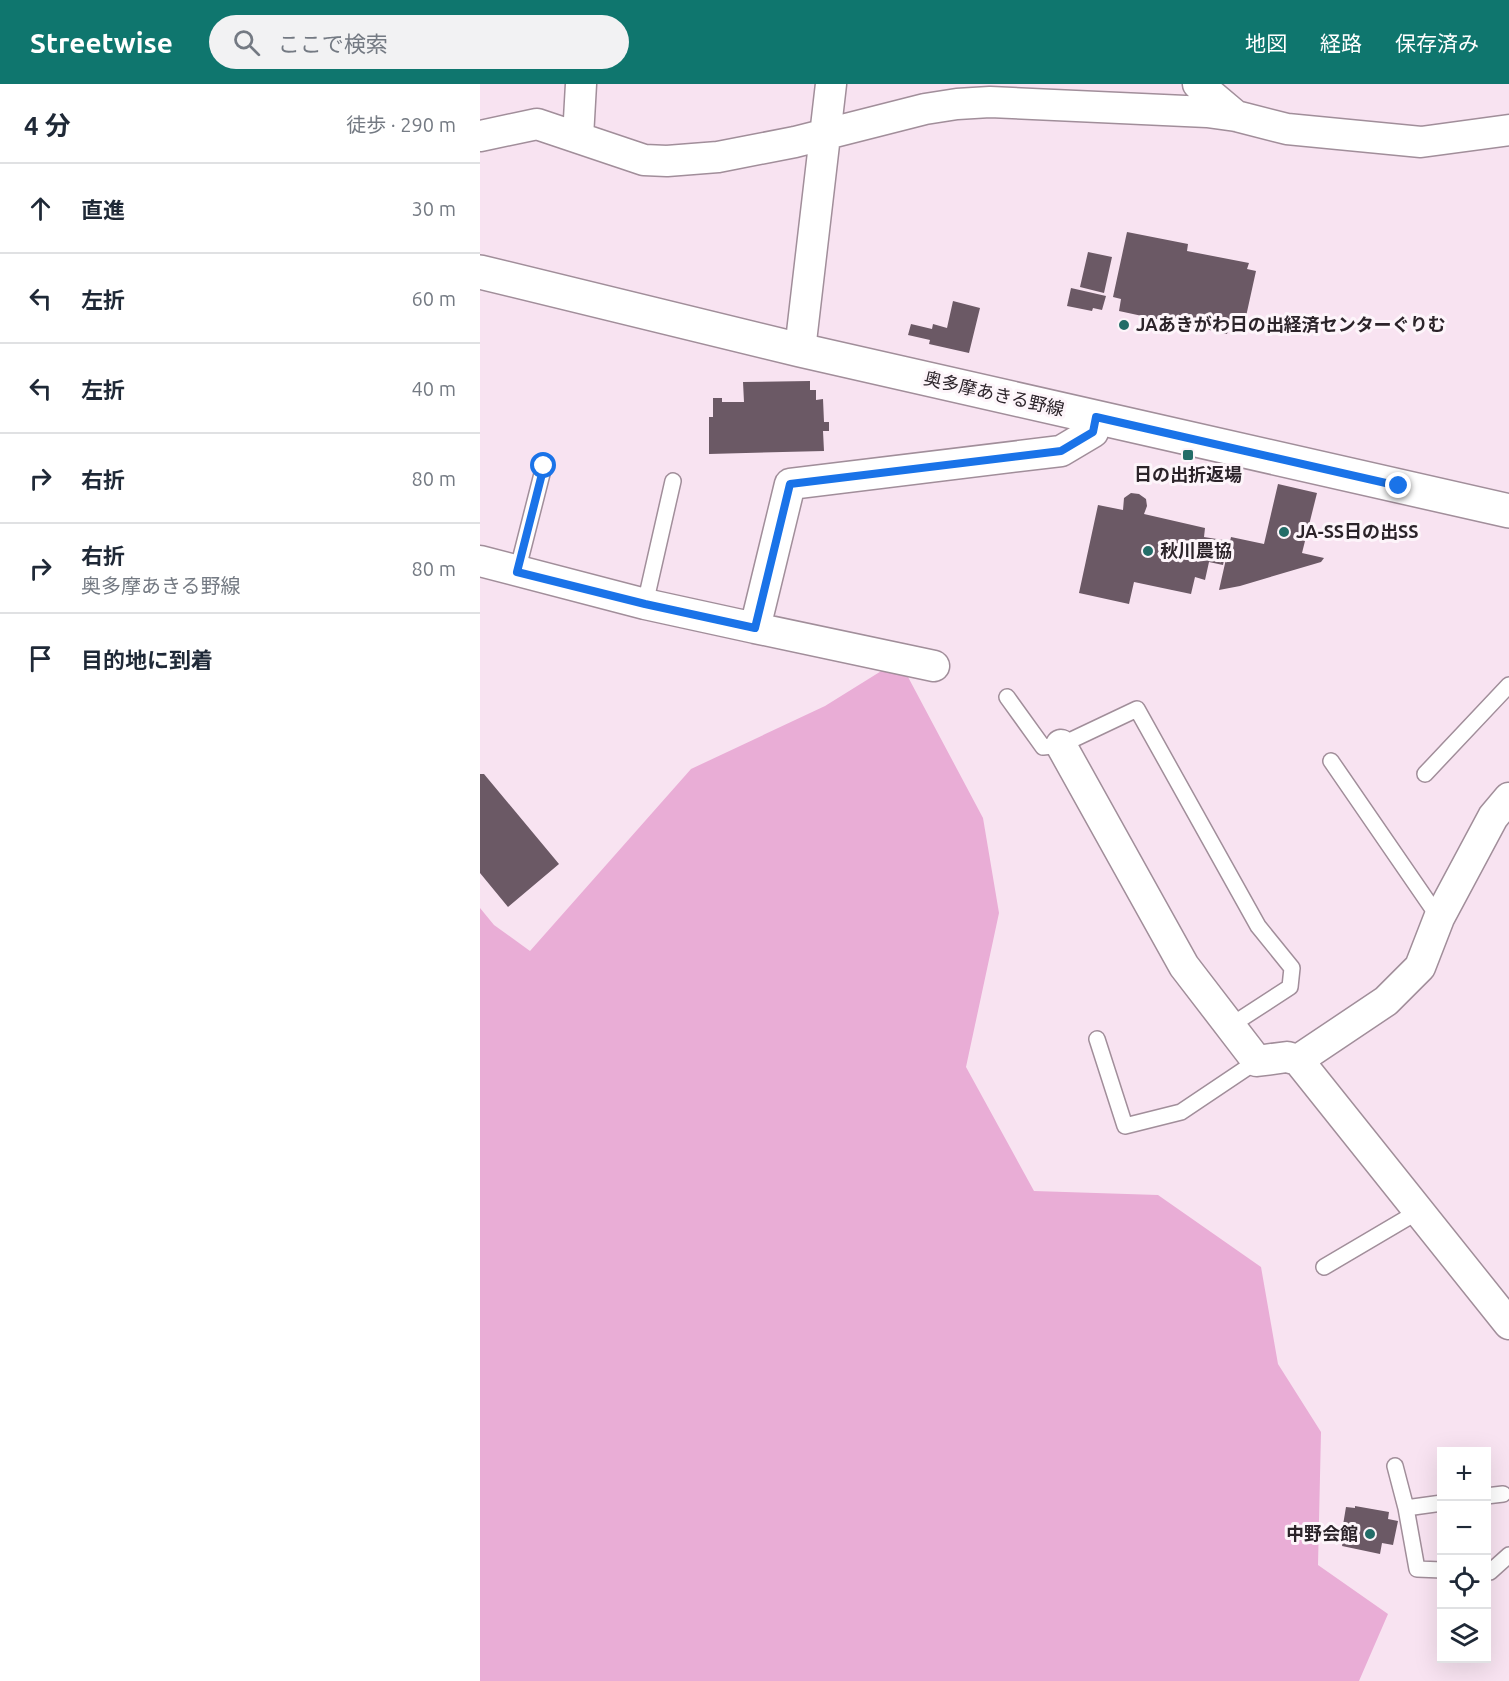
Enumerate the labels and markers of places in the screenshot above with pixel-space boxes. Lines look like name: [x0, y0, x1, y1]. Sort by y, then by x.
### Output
place label: JAあきがわ日の出経済センターぐりむ: [1136, 314, 1446, 334]
marker: JAあきがわ日の出経済センターぐりむ: [1117, 318, 1131, 332]
marker: 日の出折返場: [1181, 448, 1195, 462]
place label: 日の出折返場: [1134, 464, 1242, 484]
place label: JA-SS日の出SS: [1296, 521, 1419, 541]
marker: JA-SS日の出SS: [1277, 525, 1291, 539]
place label: 秋川農協: [1160, 540, 1232, 560]
marker: 秋川農協: [1141, 544, 1155, 558]
place label: 中野会館: [1286, 1523, 1358, 1543]
marker: 中野会館: [1363, 1527, 1377, 1541]

